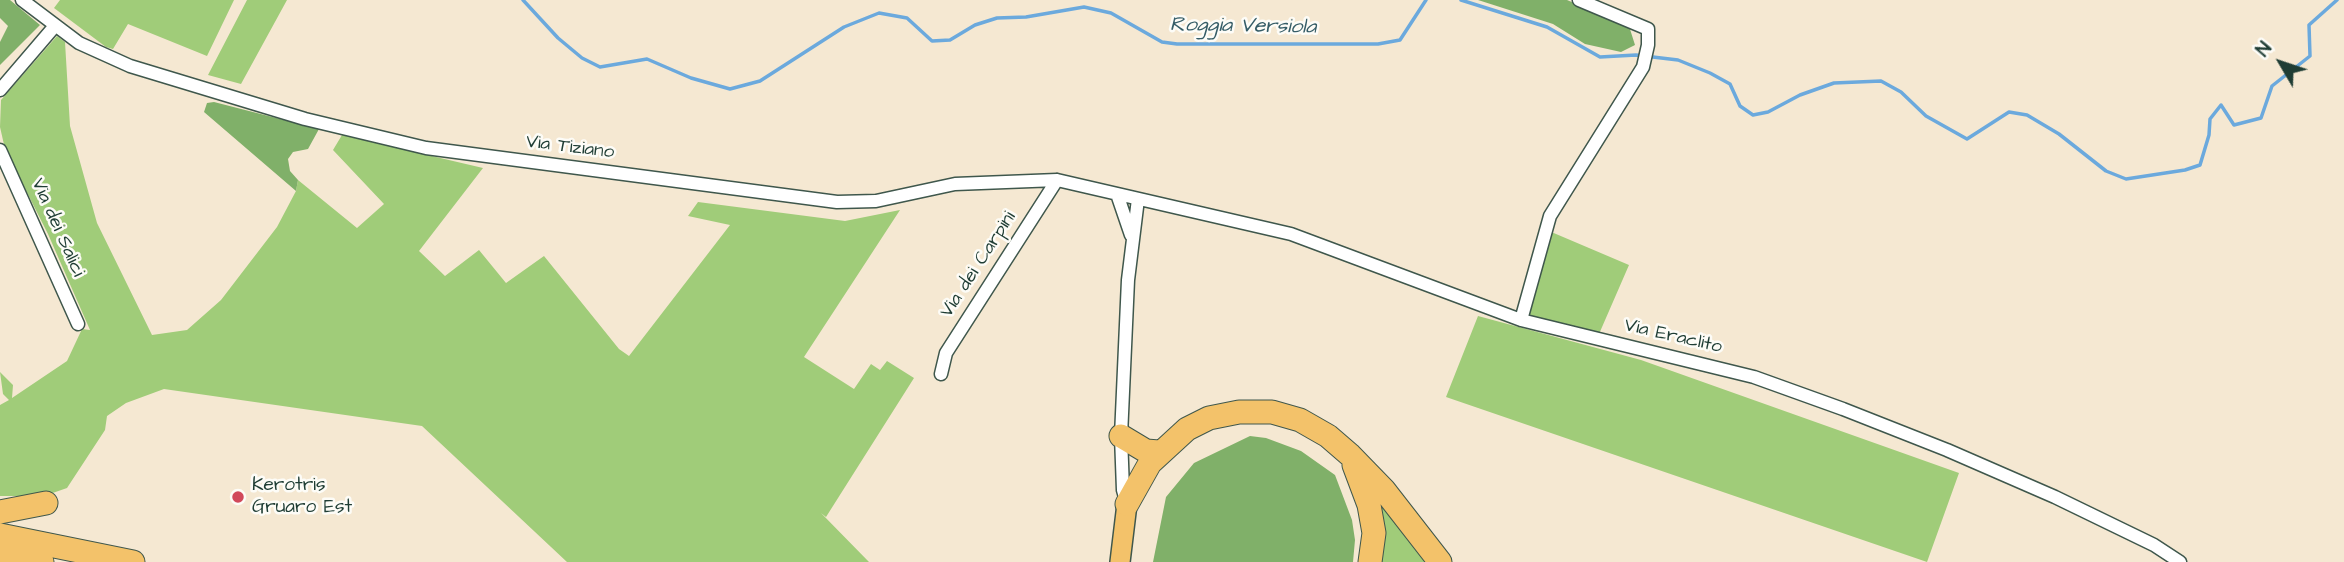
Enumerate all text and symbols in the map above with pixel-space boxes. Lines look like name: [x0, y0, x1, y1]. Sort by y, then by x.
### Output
water label: Roggia Versiola: [1170, 13, 1316, 41]
north arrow: [2246, 28, 2316, 98]
text: N: [2250, 36, 2279, 63]
street label: Via Tiziano: [524, 131, 616, 165]
street label: Via dei Salici: [25, 175, 89, 281]
street label: Via dei Carpini: [936, 208, 1022, 322]
street label: Via Eraclito: [1622, 315, 1724, 359]
place label: Kerotris Gruaro Est: [252, 475, 352, 519]
marker: Kerotris Gruaro Est: [230, 489, 246, 505]

